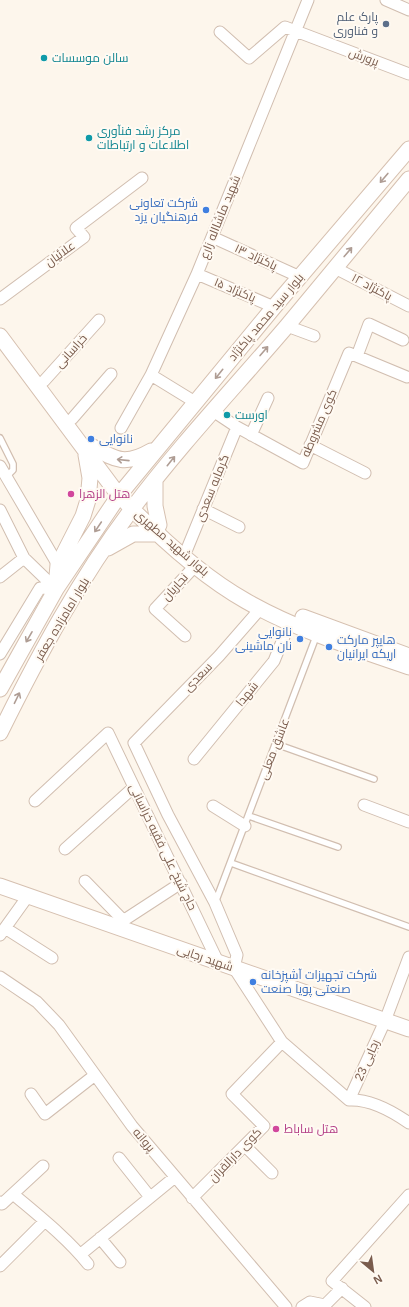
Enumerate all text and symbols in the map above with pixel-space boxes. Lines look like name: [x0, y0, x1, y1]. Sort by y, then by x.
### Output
place label: پارک علم و فناوری: [333, 10, 379, 38]
marker: پارک علم و فناوری: [381, 19, 391, 29]
street label: پرورش: [346, 45, 382, 71]
place label: سالن موسسات: [52, 51, 128, 65]
marker: سالن موسسات: [39, 53, 49, 63]
place label: مرکز رشد فنآوری اطلاعات و ارتباطات: [97, 124, 189, 152]
marker: مرکز رشد فنآوری اطلاعات و ارتباطات: [84, 133, 94, 143]
street label: شهید ماشااله زارع: [197, 173, 244, 261]
one-way arrow: [379, 173, 388, 184]
place label: شرکت تعاونی فرهنگیان یزد: [129, 196, 198, 224]
marker: شرکت تعاونی فرهنگیان یزد: [201, 205, 211, 215]
street label: علائیان: [42, 239, 78, 269]
street label: پاکنژاد ۱۳: [232, 241, 280, 275]
one-way arrow: [343, 247, 352, 257]
street label: بلوار سید محمد پاکنژاد: [225, 270, 308, 365]
street label: پاکنژاد ۱۲: [348, 271, 395, 306]
street label: پاکنژاد ۱۵: [211, 275, 259, 307]
street label: خراسانی: [52, 331, 90, 371]
one-way arrow: [260, 346, 269, 357]
one-way arrow: [214, 369, 223, 380]
street label: کوی مشروطه: [298, 387, 340, 459]
place label: اورست: [235, 408, 268, 422]
marker: اورست: [222, 410, 232, 420]
place label: نانوایی: [99, 432, 133, 446]
marker: نانوایی: [86, 434, 96, 444]
street label: گرمابه سعدی: [192, 452, 232, 524]
one-way arrow: [117, 456, 130, 464]
one-way arrow: [167, 456, 175, 467]
place label: هتل الزهرا: [79, 487, 130, 501]
marker: هتل الزهرا: [66, 489, 76, 499]
street label: بلوار شهید مطهری: [132, 507, 212, 579]
one-way arrow: [94, 521, 102, 532]
street label: نجاریان: [159, 570, 191, 604]
street label: بلوار امامزاده جعفر: [31, 575, 92, 664]
place label: نانوایی نان ماشینی: [235, 625, 292, 653]
one-way arrow: [24, 631, 32, 643]
place label: هایپر مارکت اریکه ایرانیان: [337, 633, 396, 661]
marker: نانوایی نان ماشینی: [295, 634, 305, 644]
marker: هایپر مارکت اریکه ایرانیان: [324, 642, 334, 652]
street label: سعدی: [181, 660, 215, 694]
street label: شهدا: [233, 679, 261, 709]
one-way arrow: [14, 692, 21, 704]
street label: عاشق معلی: [256, 716, 292, 782]
street label: حاج شیخ علی فقیه خراسانی: [125, 781, 200, 913]
street label: شهید رجایی: [175, 942, 235, 974]
place label: شرکت تجهیزات آشپزخانه صنعتی پویا صنعت: [261, 968, 377, 998]
marker: شرکت تجهیزات آشپزخانه صنعتی پویا صنعت: [248, 977, 258, 987]
street label: رجایی 23: [352, 1037, 382, 1083]
place label: هتل ساباط: [284, 1122, 338, 1136]
marker: هتل ساباط: [271, 1124, 281, 1134]
street label: پروانه: [129, 1125, 158, 1157]
street label: کوی دارالقران: [206, 1125, 264, 1185]
north arrow: [353, 1251, 393, 1291]
text: N: [371, 1273, 384, 1287]

